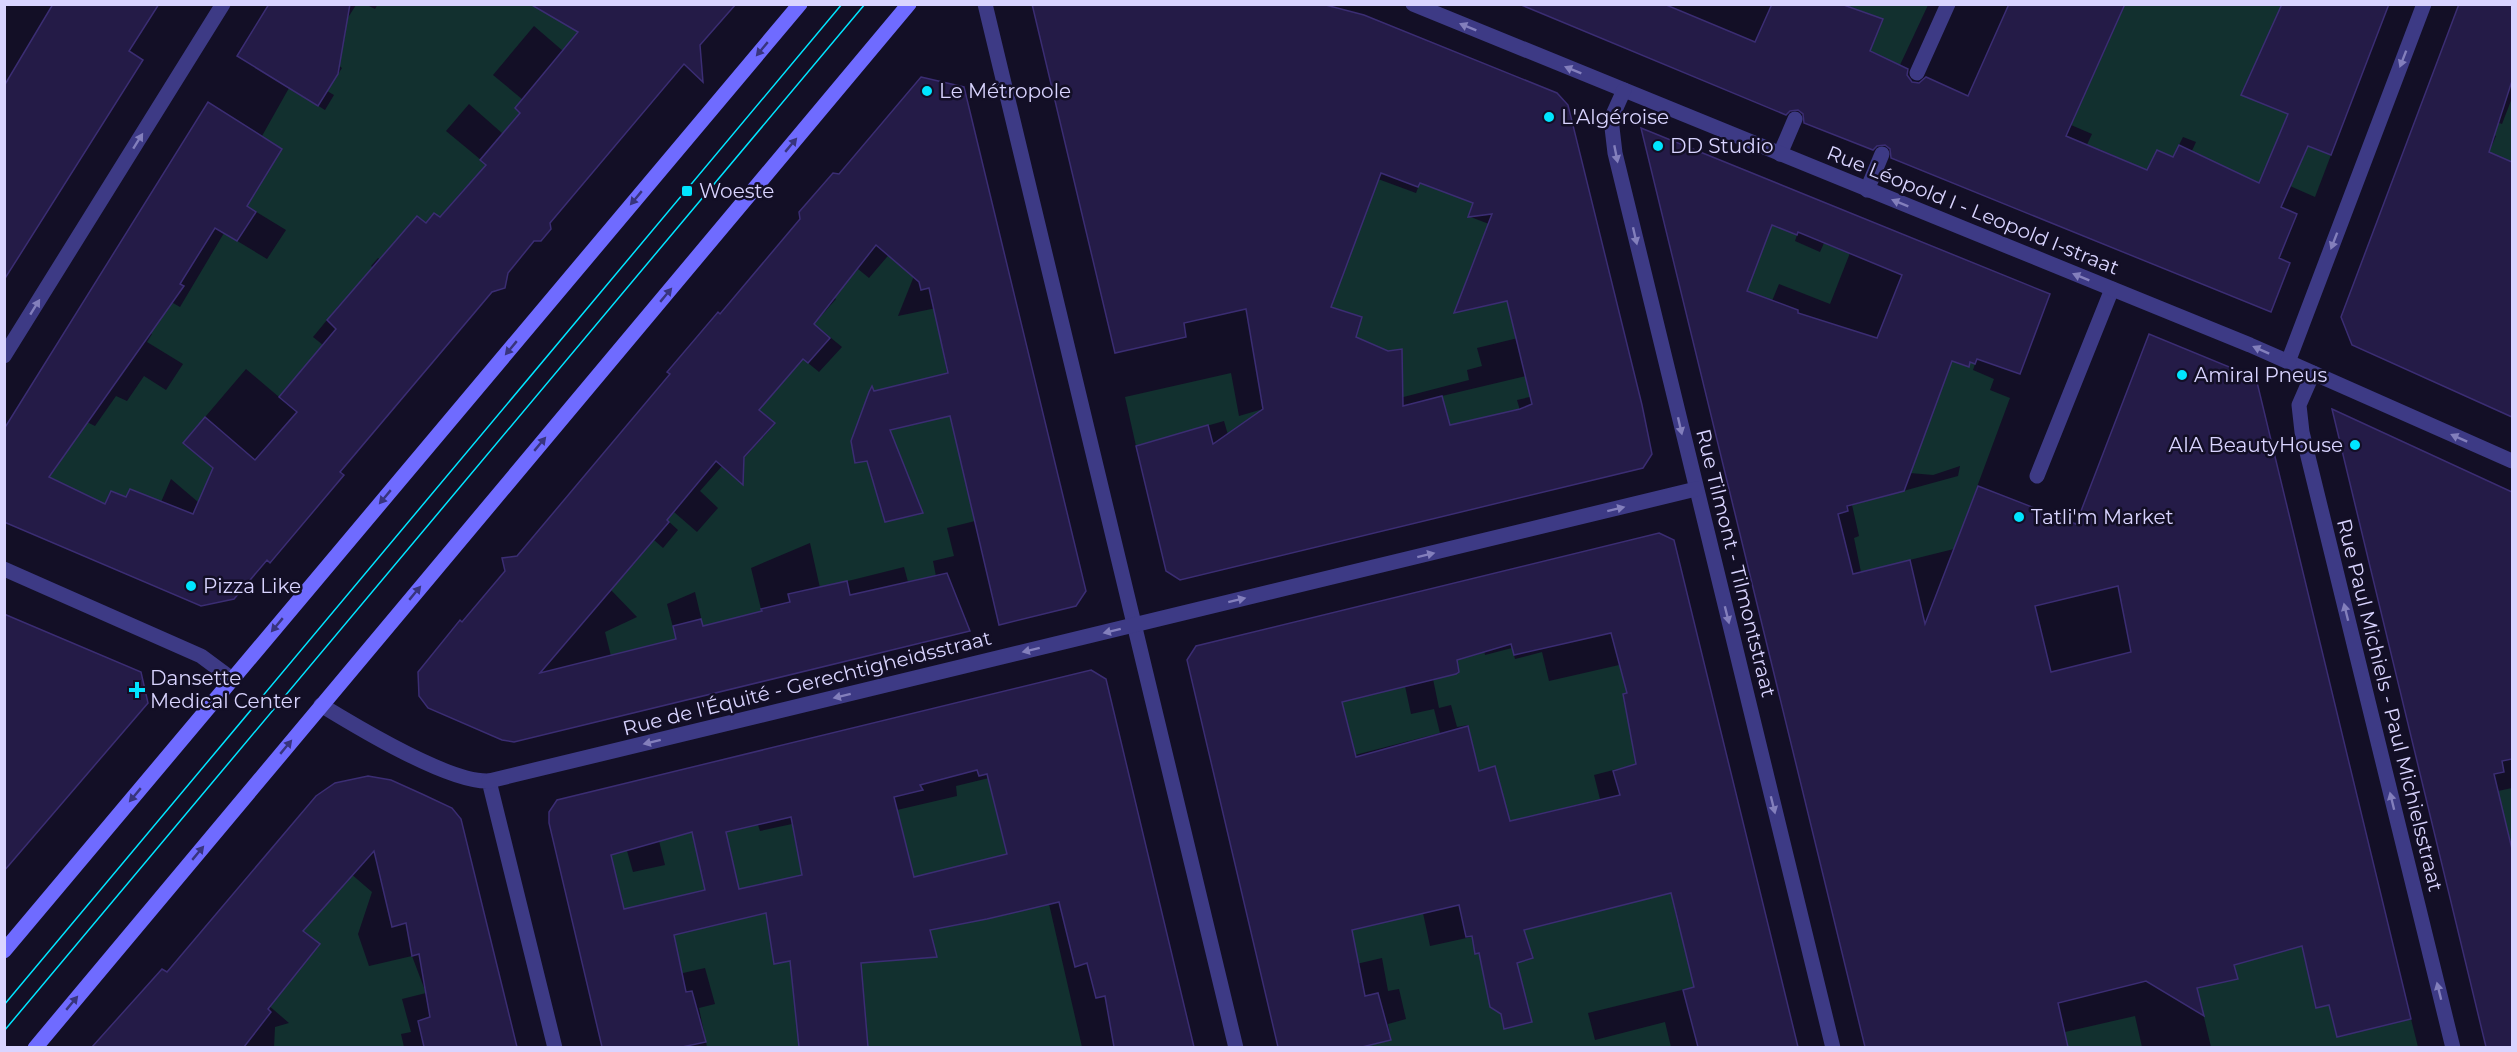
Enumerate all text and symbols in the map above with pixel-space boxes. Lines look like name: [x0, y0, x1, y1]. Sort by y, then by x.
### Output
one-way arrow: [1459, 22, 1477, 31]
one-way arrow: [756, 41, 769, 56]
one-way arrow: [2398, 50, 2408, 68]
one-way arrow: [1563, 64, 1581, 74]
place label: Le Métropole: [939, 79, 1071, 103]
marker: Le Métropole: [920, 84, 934, 98]
place label: L'Algéroise: [1561, 105, 1669, 129]
marker: L'Algéroise: [1542, 110, 1556, 124]
one-way arrow: [133, 133, 144, 149]
place label: DD Studio: [1670, 134, 1774, 158]
one-way arrow: [784, 138, 797, 153]
marker: DD Studio: [1651, 139, 1665, 153]
street label: Rue Léopold I - Leopold I-straat: [1823, 140, 2123, 280]
one-way arrow: [1612, 145, 1621, 164]
place label: Woeste: [699, 179, 774, 203]
marker: Woeste: [680, 184, 694, 198]
one-way arrow: [631, 191, 643, 206]
one-way arrow: [1891, 198, 1909, 208]
one-way arrow: [1631, 227, 1640, 246]
one-way arrow: [2328, 232, 2338, 250]
one-way arrow: [2072, 271, 2090, 281]
one-way arrow: [659, 288, 672, 303]
one-way arrow: [30, 298, 41, 315]
one-way arrow: [505, 340, 518, 355]
one-way arrow: [2253, 346, 2270, 355]
place label: Amiral Pneus: [2194, 363, 2328, 387]
marker: Amiral Pneus: [2175, 368, 2189, 382]
one-way arrow: [1676, 417, 1686, 435]
street label: Rue Tilmont - Tilmontstraat: [1691, 426, 1781, 700]
place label: AIA BeautyHouse: [2169, 433, 2343, 457]
one-way arrow: [2450, 433, 2468, 442]
one-way arrow: [534, 436, 547, 452]
marker: AIA BeautyHouse: [2348, 438, 2362, 452]
one-way arrow: [379, 489, 392, 505]
one-way arrow: [1607, 503, 1625, 513]
place label: Tatli'm Market: [2031, 505, 2174, 529]
marker: Tatli'm Market: [2012, 510, 2026, 524]
street label: Rue Paul Michiels - Paul Michielsstraat: [2332, 516, 2448, 894]
one-way arrow: [1417, 549, 1436, 559]
place label: Pizza Like: [203, 574, 301, 598]
marker: Pizza Like: [184, 579, 198, 593]
one-way arrow: [408, 586, 421, 601]
one-way arrow: [1228, 595, 1246, 605]
one-way arrow: [2340, 603, 2350, 621]
one-way arrow: [1722, 606, 1732, 624]
one-way arrow: [271, 617, 284, 632]
street label: Rue de l'Équité - Gerechtigheidsstraat: [620, 625, 994, 741]
one-way arrow: [1103, 627, 1121, 636]
one-way arrow: [1022, 646, 1041, 656]
place label: Dansette Medical Center: [150, 666, 301, 713]
marker: Dansette Medical Center: [128, 681, 146, 699]
one-way arrow: [833, 691, 851, 701]
one-way arrow: [643, 737, 661, 747]
one-way arrow: [279, 740, 292, 755]
one-way arrow: [128, 787, 141, 803]
one-way arrow: [2387, 792, 2397, 811]
one-way arrow: [1769, 795, 1779, 814]
one-way arrow: [191, 845, 204, 861]
one-way arrow: [2433, 981, 2443, 1000]
one-way arrow: [66, 995, 79, 1011]

